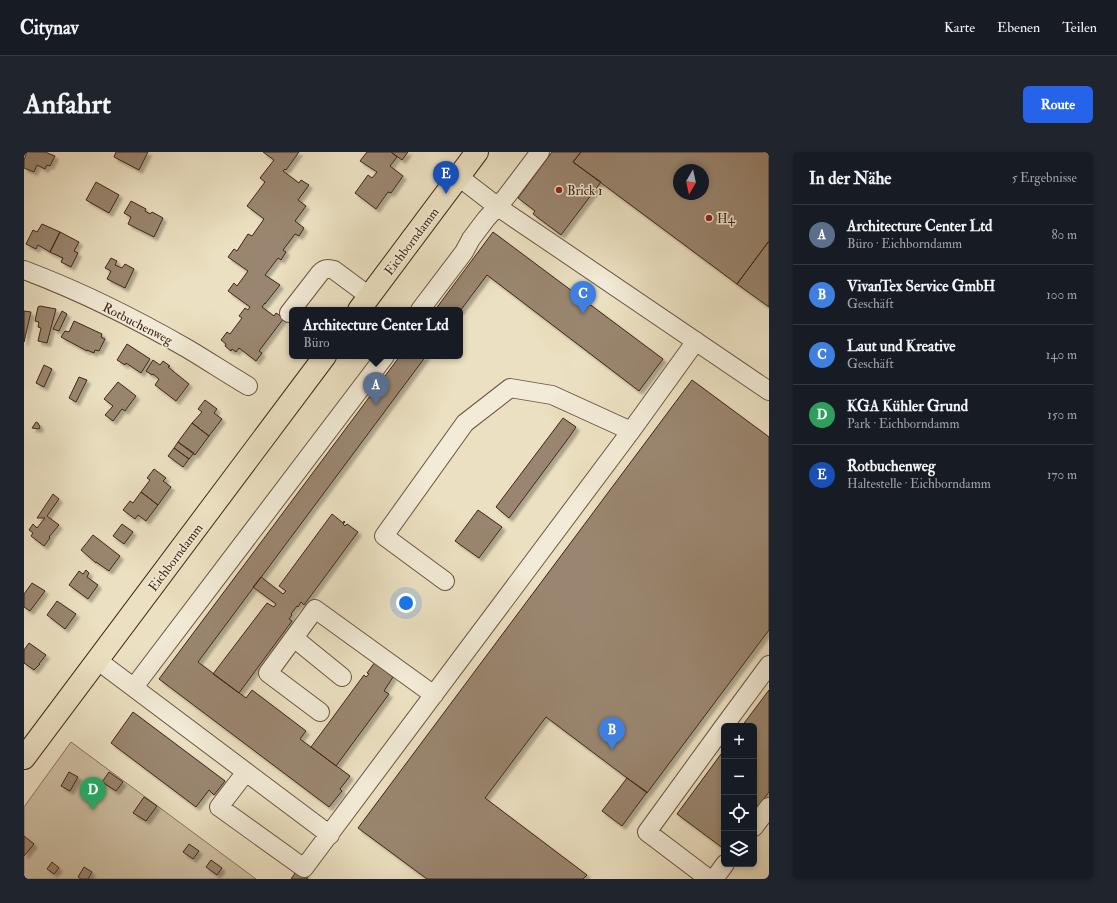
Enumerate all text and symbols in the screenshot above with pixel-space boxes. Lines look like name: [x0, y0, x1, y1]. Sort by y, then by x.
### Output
text: Citynav: [20, 16, 79, 40]
text: Karte: [944, 19, 975, 36]
text: Ebenen: [997, 19, 1040, 36]
text: Teilen: [1062, 19, 1097, 36]
button: Route: [1023, 86, 1093, 123]
text: Anfahrt: [24, 87, 111, 122]
pin: E: [433, 161, 459, 194]
north arrow: [673, 164, 709, 200]
text: In der Nähe: [809, 168, 891, 189]
text: 5 Ergebnisse: [1012, 170, 1077, 186]
place label: Brick 1: [567, 183, 603, 199]
marker: Brick 1: [554, 185, 564, 195]
street label: Eichborndamm: [381, 205, 443, 279]
place label: H4: [717, 211, 736, 227]
marker: H4: [704, 213, 714, 223]
text: Architecture Center Ltd: [847, 217, 993, 236]
text: A: [818, 227, 826, 243]
text: 80 m: [1051, 227, 1077, 243]
text: Büro · Eichborndamm: [847, 236, 962, 252]
text: VivanTex Service GmbH: [847, 277, 995, 296]
pin: C: [570, 281, 596, 314]
text: B: [818, 287, 826, 303]
text: 100 m: [1046, 287, 1077, 303]
text: Geschäft: [847, 296, 894, 312]
street label: Rotbuchenweg: [100, 299, 176, 349]
popup: [289, 307, 463, 359]
text: Architecture Center Ltd: [303, 316, 449, 335]
text: Büro: [303, 335, 330, 351]
text: Laut und Kreative: [847, 337, 956, 356]
text: C: [817, 347, 827, 363]
text: 140 m: [1046, 347, 1077, 363]
text: Geschäft: [847, 356, 894, 372]
pin: A: [363, 372, 389, 405]
text: KGA Kühler Grund: [847, 397, 968, 416]
text: D: [817, 407, 827, 423]
text: 150 m: [1047, 407, 1077, 423]
text: Park · Eichborndamm: [847, 416, 960, 432]
text: Rotbuchenweg: [847, 457, 935, 476]
text: E: [817, 467, 827, 483]
text: 170 m: [1047, 467, 1077, 483]
text: Haltestelle · Eichborndamm: [847, 476, 991, 492]
street label: Eichborndamm: [145, 521, 207, 595]
your location: [396, 593, 416, 613]
pin: B: [599, 717, 625, 750]
map controls: [721, 723, 757, 867]
button: +: [721, 723, 757, 759]
button: −: [721, 759, 757, 795]
pin: D: [80, 777, 106, 810]
button: locate: [721, 795, 757, 831]
button: layers: [721, 831, 757, 867]

